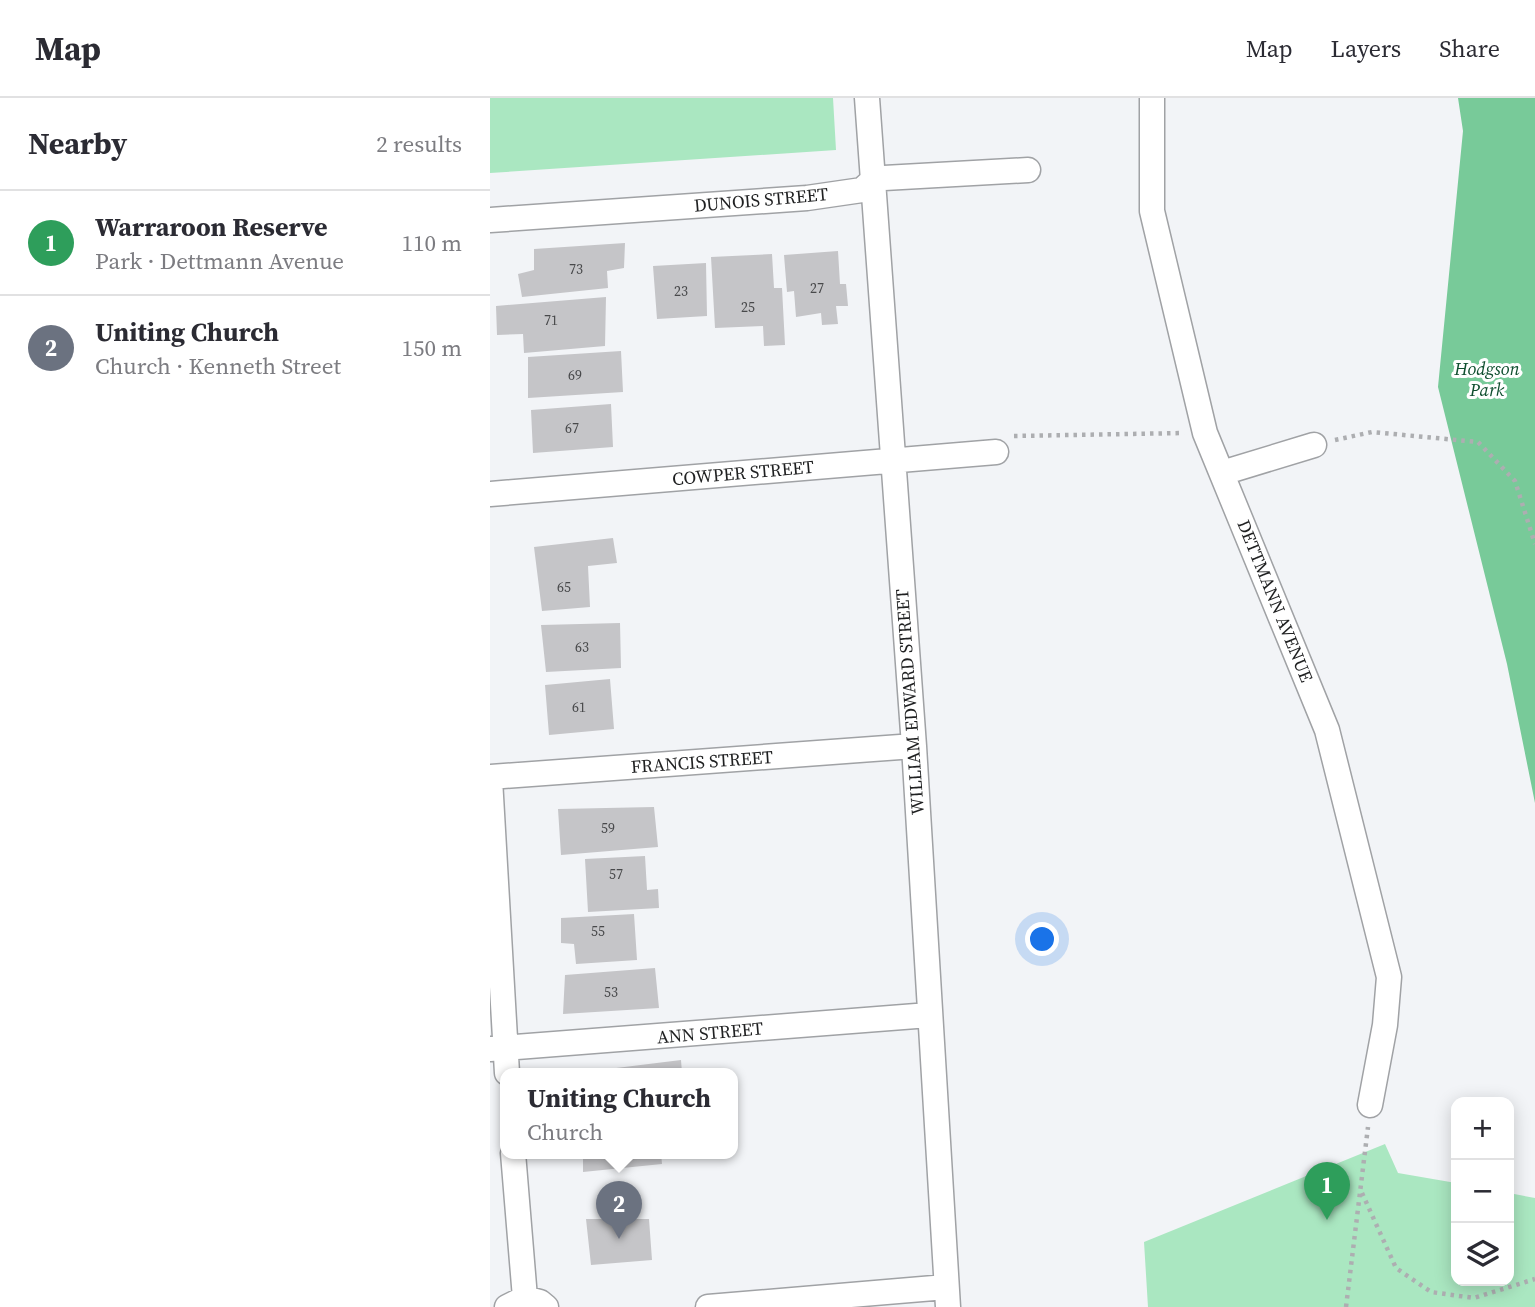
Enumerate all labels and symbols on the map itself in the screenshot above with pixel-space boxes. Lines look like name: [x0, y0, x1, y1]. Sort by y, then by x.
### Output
street label: DUNOIS STREET: [693, 181, 829, 218]
house number: 73: [569, 259, 583, 279]
house number: 27: [810, 278, 824, 298]
house number: 23: [674, 281, 688, 301]
house number: 25: [741, 297, 755, 317]
house number: 71: [544, 310, 558, 330]
park label: Hodgson Park: [1453, 356, 1520, 402]
house number: 69: [568, 365, 582, 385]
house number: 67: [565, 418, 579, 438]
street label: COWPER STREET: [671, 454, 815, 491]
street label: DETTMANN AVENUE: [1231, 516, 1320, 686]
house number: 65: [557, 577, 571, 597]
street label: WILLIAM EDWARD STREET: [889, 588, 930, 816]
house number: 63: [575, 637, 589, 657]
house number: 61: [572, 697, 586, 717]
street label: FRANCIS STREET: [630, 744, 774, 779]
house number: 59: [601, 818, 615, 838]
house number: 57: [609, 864, 623, 884]
house number: 55: [591, 921, 605, 941]
your location: [1025, 922, 1059, 956]
house number: 53: [604, 982, 618, 1002]
street label: ANN STREET: [656, 1015, 764, 1050]
pin: 1: [1304, 1162, 1350, 1220]
pin: 2: [596, 1181, 642, 1239]

